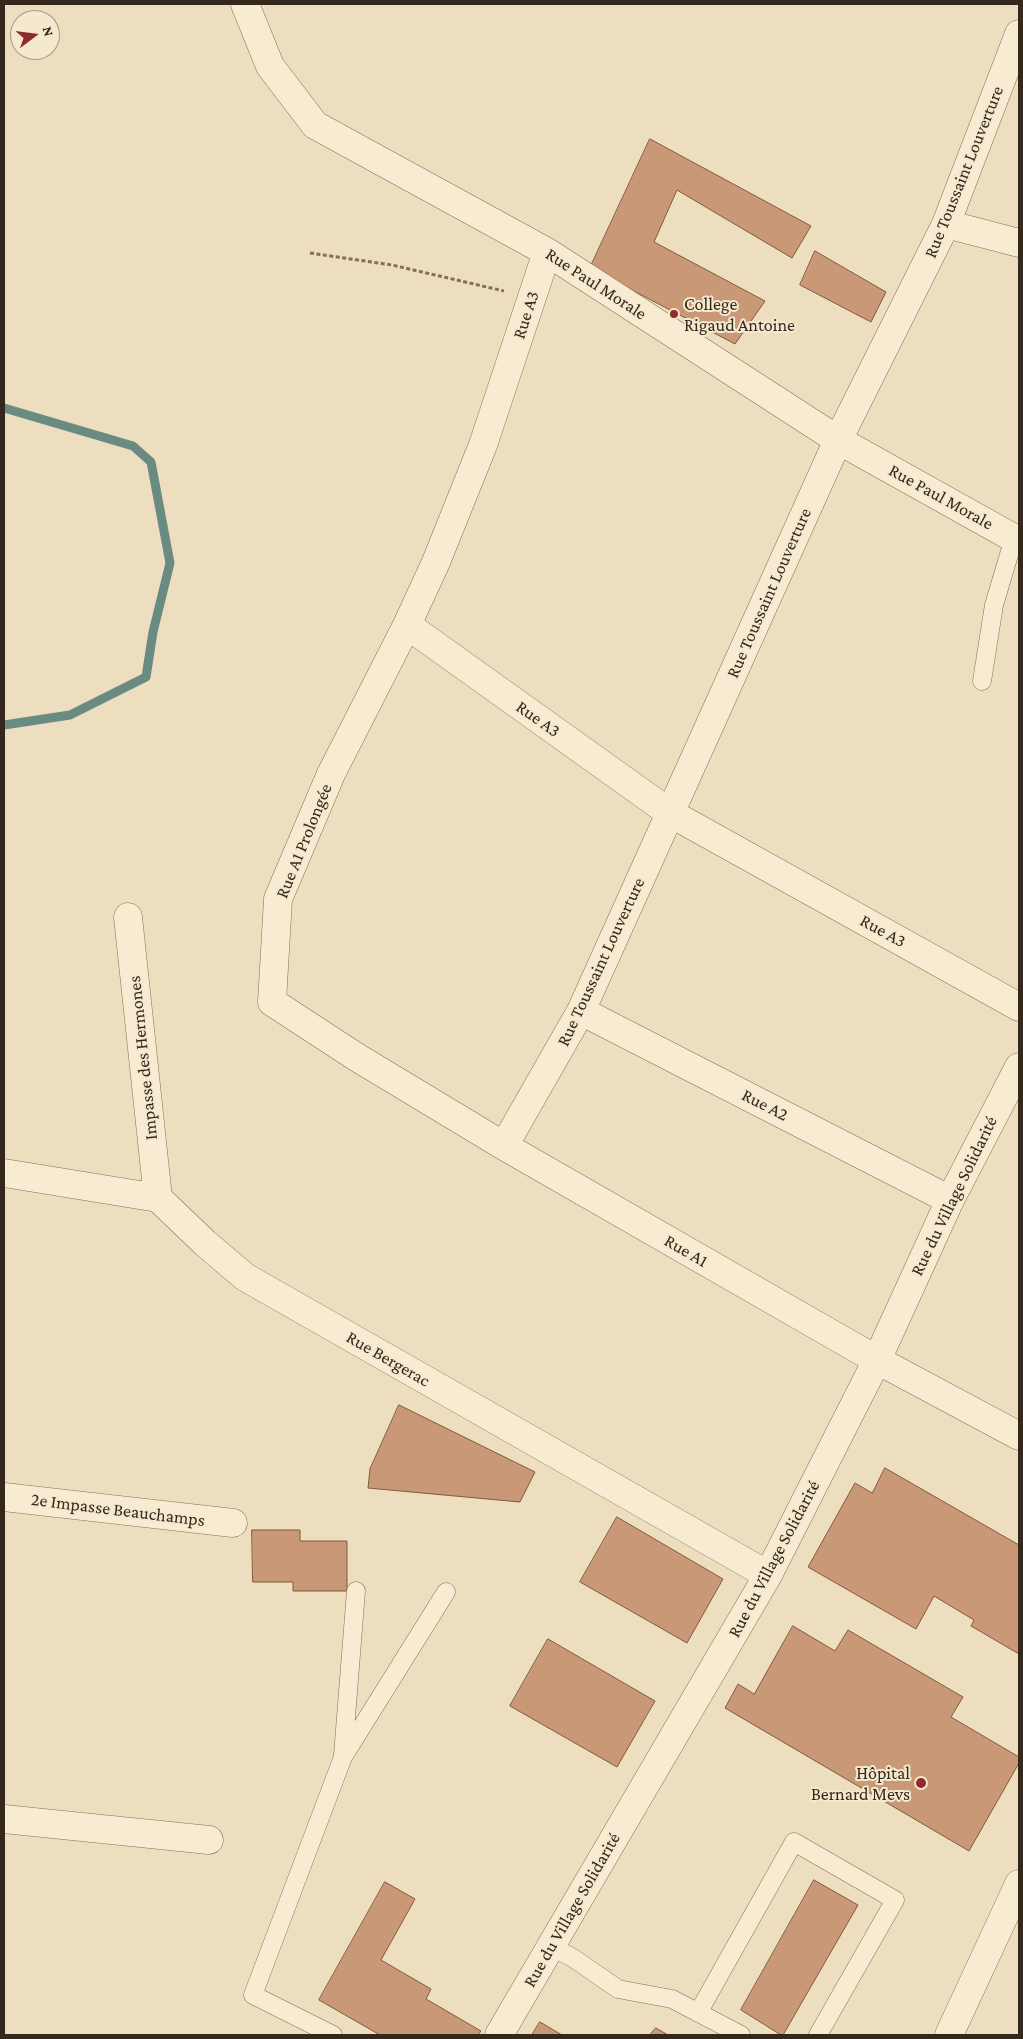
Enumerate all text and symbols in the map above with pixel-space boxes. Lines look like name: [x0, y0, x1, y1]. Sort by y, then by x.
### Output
north arrow: [10, 10, 60, 60]
text: N: [40, 25, 57, 38]
street label: Rue Toussaint Louverture: [920, 83, 1008, 261]
street label: Rue Paul Morale: [541, 243, 651, 325]
street label: Rue A3: [508, 288, 544, 342]
place label: College Rigaud Antoine: [684, 293, 795, 336]
marker: College Rigaud Antoine: [668, 308, 680, 320]
street label: Rue Paul Morale: [885, 459, 997, 535]
street label: Rue Toussaint Louverture: [722, 505, 816, 681]
street label: Rue A3: [512, 696, 564, 742]
street label: Rue A1 Prolongée: [271, 780, 337, 902]
street label: Rue Toussaint Louverture: [552, 874, 650, 1050]
street label: Rue A3: [856, 910, 910, 952]
street label: Impasse des Hermones: [124, 975, 162, 1141]
street label: Rue A2: [738, 1084, 792, 1126]
street label: Rue du Village Solidarité: [906, 1113, 1002, 1279]
street label: Rue A1: [660, 1230, 712, 1272]
street label: Rue Bergerac: [342, 1326, 434, 1392]
street label: Rue du Village Solidarité: [723, 1477, 825, 1641]
street label: 2e Impasse Beauchamps: [30, 1489, 206, 1531]
place label: Hôpital Bernard Mevs: [811, 1762, 910, 1805]
marker: Hôpital Bernard Mevs: [914, 1776, 928, 1790]
street label: Rue du Village Solidarité: [519, 1829, 625, 1991]

